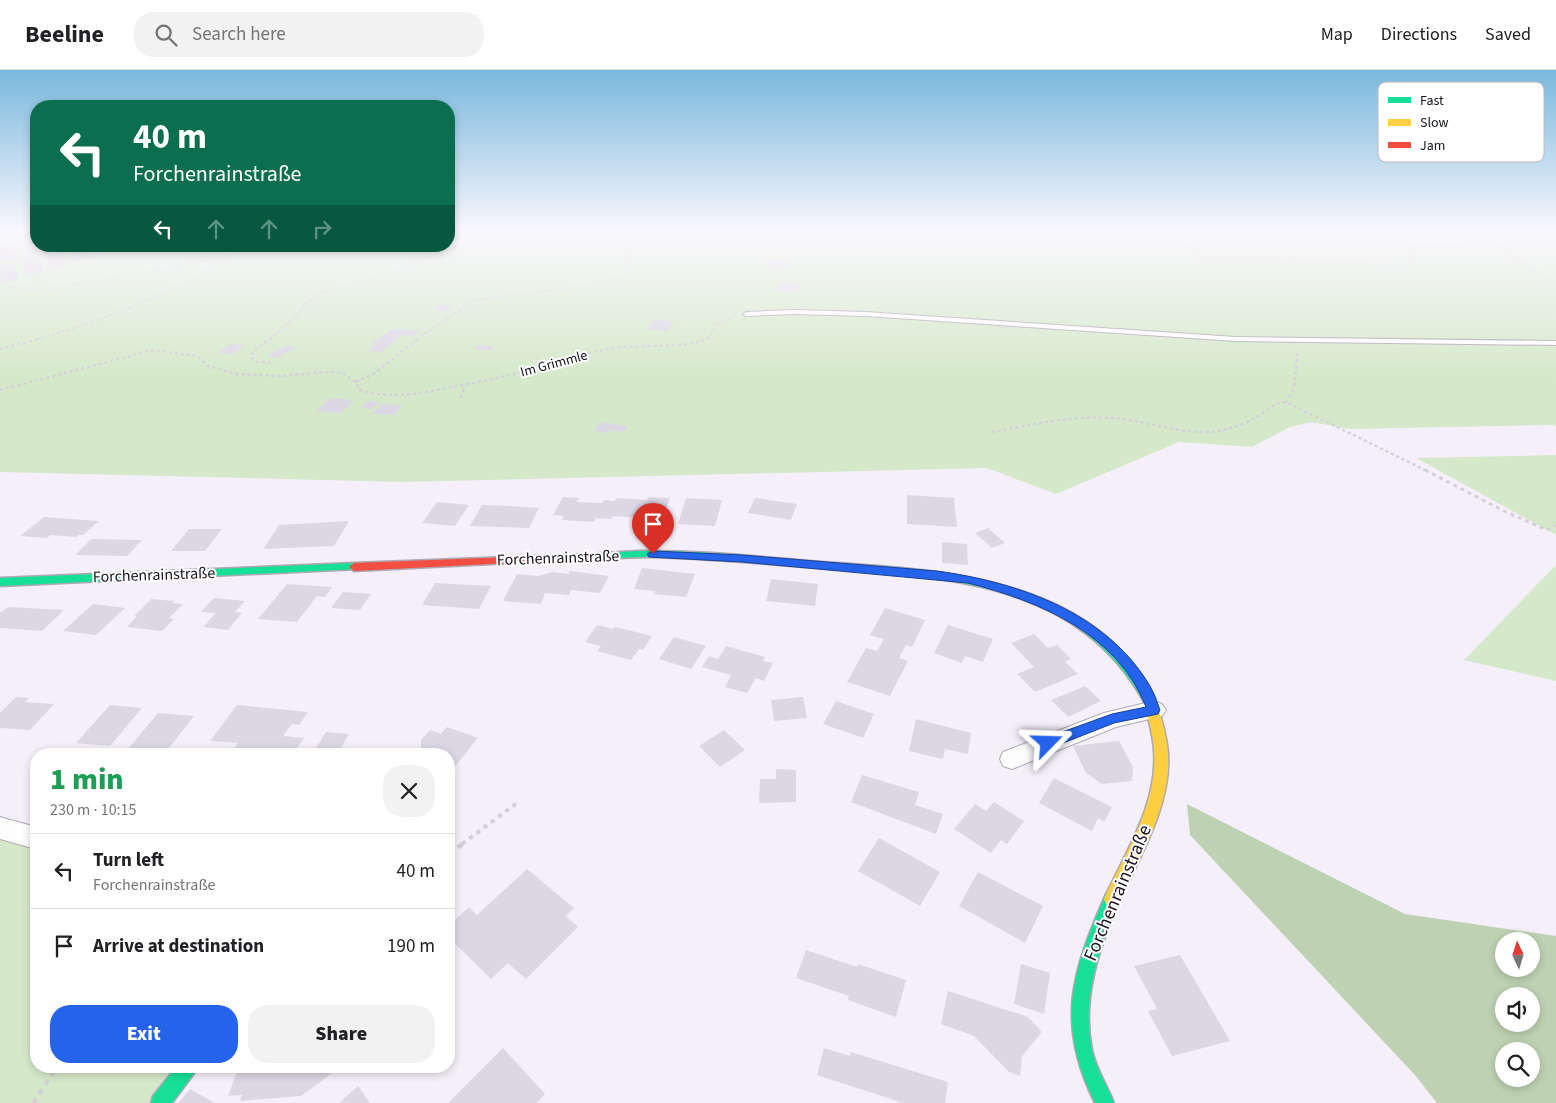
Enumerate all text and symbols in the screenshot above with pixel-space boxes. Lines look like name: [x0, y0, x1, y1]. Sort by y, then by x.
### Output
search box: [134, 12, 484, 57]
text: Beeline: [25, 17, 104, 52]
icon: search: [152, 21, 180, 49]
text: Search here: [192, 21, 286, 48]
text: Map: [1321, 22, 1353, 47]
text: Directions: [1381, 22, 1457, 47]
text: Saved: [1485, 22, 1531, 47]
legend: [1378, 82, 1544, 162]
text: Fast: [1420, 91, 1444, 111]
text: 40 m: [133, 112, 207, 162]
text: Slow: [1420, 113, 1449, 133]
icon: left: [50, 120, 115, 185]
text: Jam: [1420, 136, 1445, 156]
text: Forchenrainstraße: [133, 158, 302, 190]
icon: left: [149, 215, 177, 243]
icon: ahead: [202, 215, 230, 243]
icon: ahead: [255, 215, 283, 243]
icon: right: [308, 215, 336, 243]
street label: Im Grimmle: [518, 345, 590, 383]
pin: [632, 503, 674, 554]
icon: arrive: [639, 510, 667, 538]
street label: Forchenrainstraße: [496, 545, 620, 571]
street label: Forchenrainstraße: [92, 562, 216, 588]
position arrow: [1021, 716, 1073, 768]
text: 1 min: [50, 758, 124, 801]
button: close: [383, 765, 435, 817]
text: 230 m · 10:15: [50, 799, 137, 821]
street label: Forchenrainstraße: [1077, 821, 1159, 965]
text: Turn left: [93, 847, 164, 874]
icon: left: [50, 857, 78, 885]
text: 40 m: [397, 858, 435, 885]
text: Forchenrainstraße: [93, 874, 216, 896]
icon: arrive: [50, 932, 78, 960]
north arrow: [1495, 932, 1540, 978]
map controls: [1495, 932, 1540, 1087]
text: Arrive at destination: [93, 933, 264, 960]
text: 190 m: [387, 933, 435, 960]
button: sound: [1495, 987, 1540, 1032]
button: Exit: [50, 1005, 238, 1063]
button: Share: [248, 1005, 435, 1063]
button: search: [1495, 1042, 1540, 1087]

